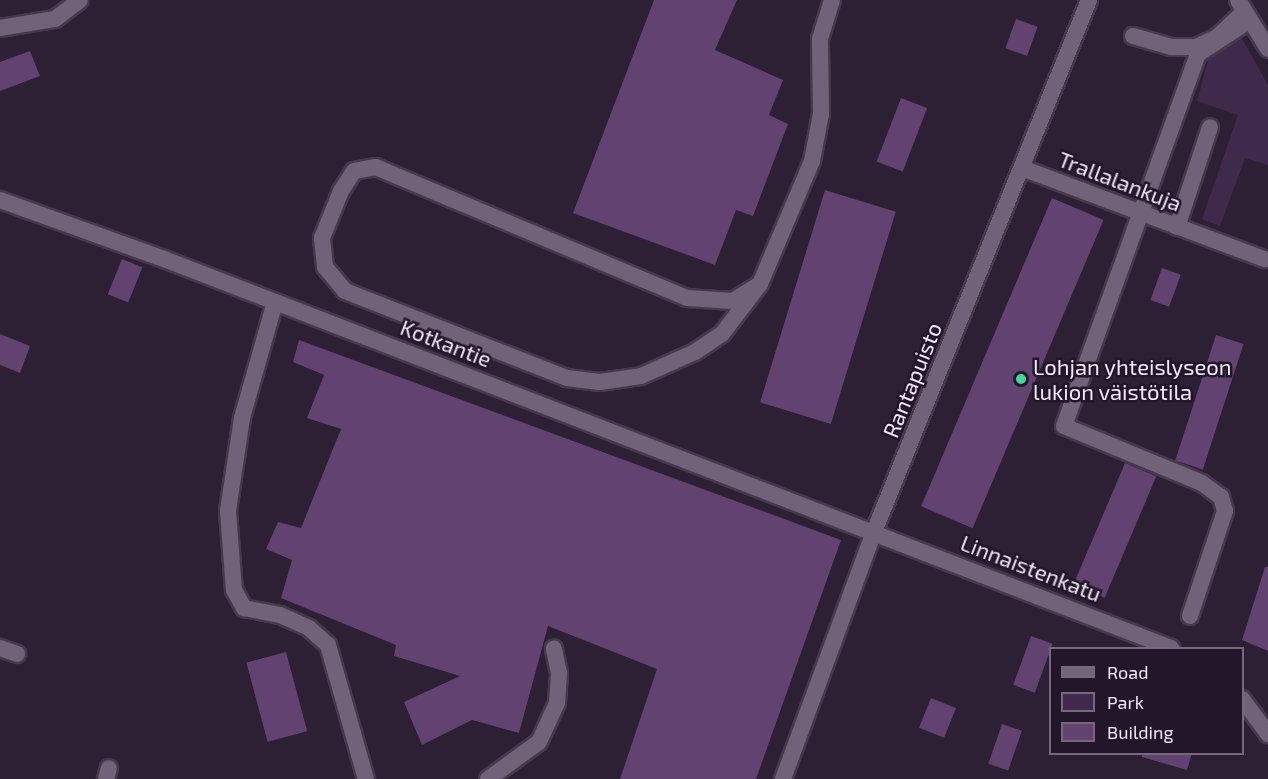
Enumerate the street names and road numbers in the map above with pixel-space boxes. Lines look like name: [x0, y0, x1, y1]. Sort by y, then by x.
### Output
street label: Trallalankuja: [1055, 145, 1185, 217]
street label: Kotkantie: [397, 314, 495, 372]
street label: Rantapuisto: [877, 319, 947, 441]
street label: Linnaistenkatu: [957, 529, 1105, 607]

